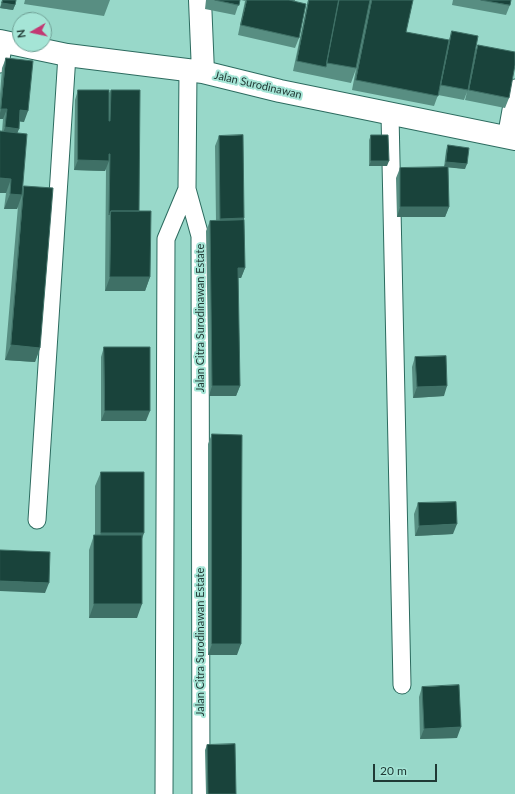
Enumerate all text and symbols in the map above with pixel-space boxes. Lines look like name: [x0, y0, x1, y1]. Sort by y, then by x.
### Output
north arrow: [12, 12, 52, 52]
text: N: [14, 29, 28, 39]
street label: Jalan Surodinawan: [213, 69, 303, 101]
street label: Jalan Citra Surodinawan Estate: [193, 244, 207, 392]
street label: Jalan Citra Surodinawan Estate: [193, 568, 207, 716]
scale bar: [375, 756, 439, 782]
text: 20 m: [380, 763, 407, 778]

